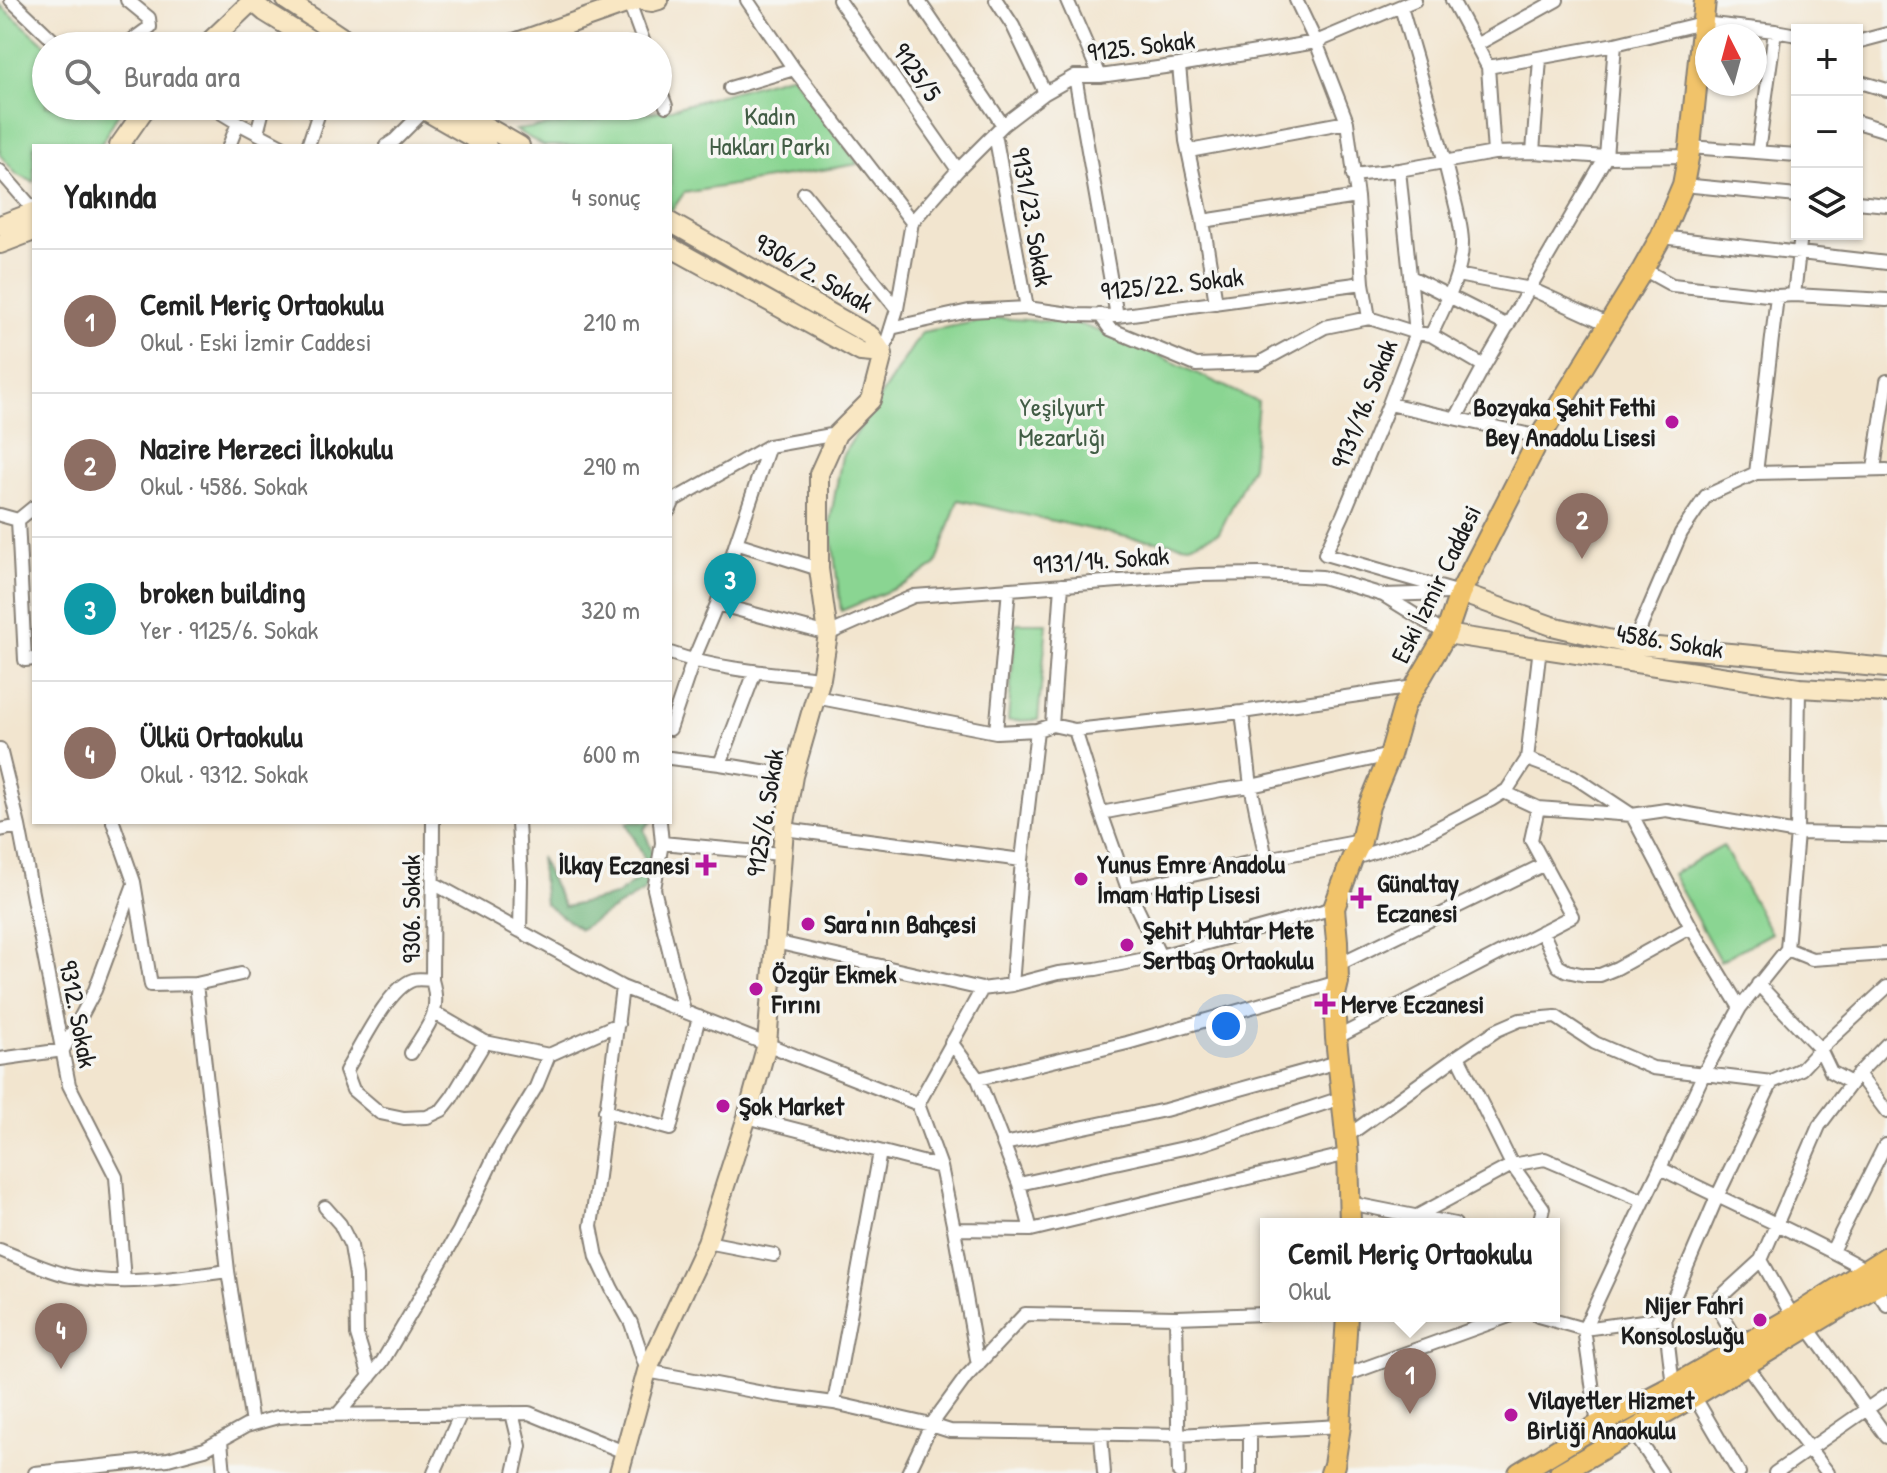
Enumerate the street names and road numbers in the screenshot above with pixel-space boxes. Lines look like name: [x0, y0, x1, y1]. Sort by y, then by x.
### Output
street label: 9125. Sokak: [1085, 22, 1197, 69]
street label: 9125/5: [885, 35, 950, 108]
street label: 9131/23. Sokak: [1003, 145, 1062, 289]
street label: 9306/2. Sokak: [748, 224, 880, 321]
street label: 9125/22. Sokak: [1099, 259, 1245, 308]
street label: 9131/16. Sokak: [1322, 334, 1405, 474]
street label: Eski İzmir Caddesi: [1382, 499, 1489, 669]
street label: 9131/14. Sokak: [1032, 537, 1170, 582]
street label: 4586. Sokak: [1614, 615, 1726, 666]
street label: 9125/6. Sokak: [737, 746, 792, 879]
street label: 9306. Sokak: [393, 854, 428, 963]
street label: 9312. Sokak: [51, 957, 106, 1071]

